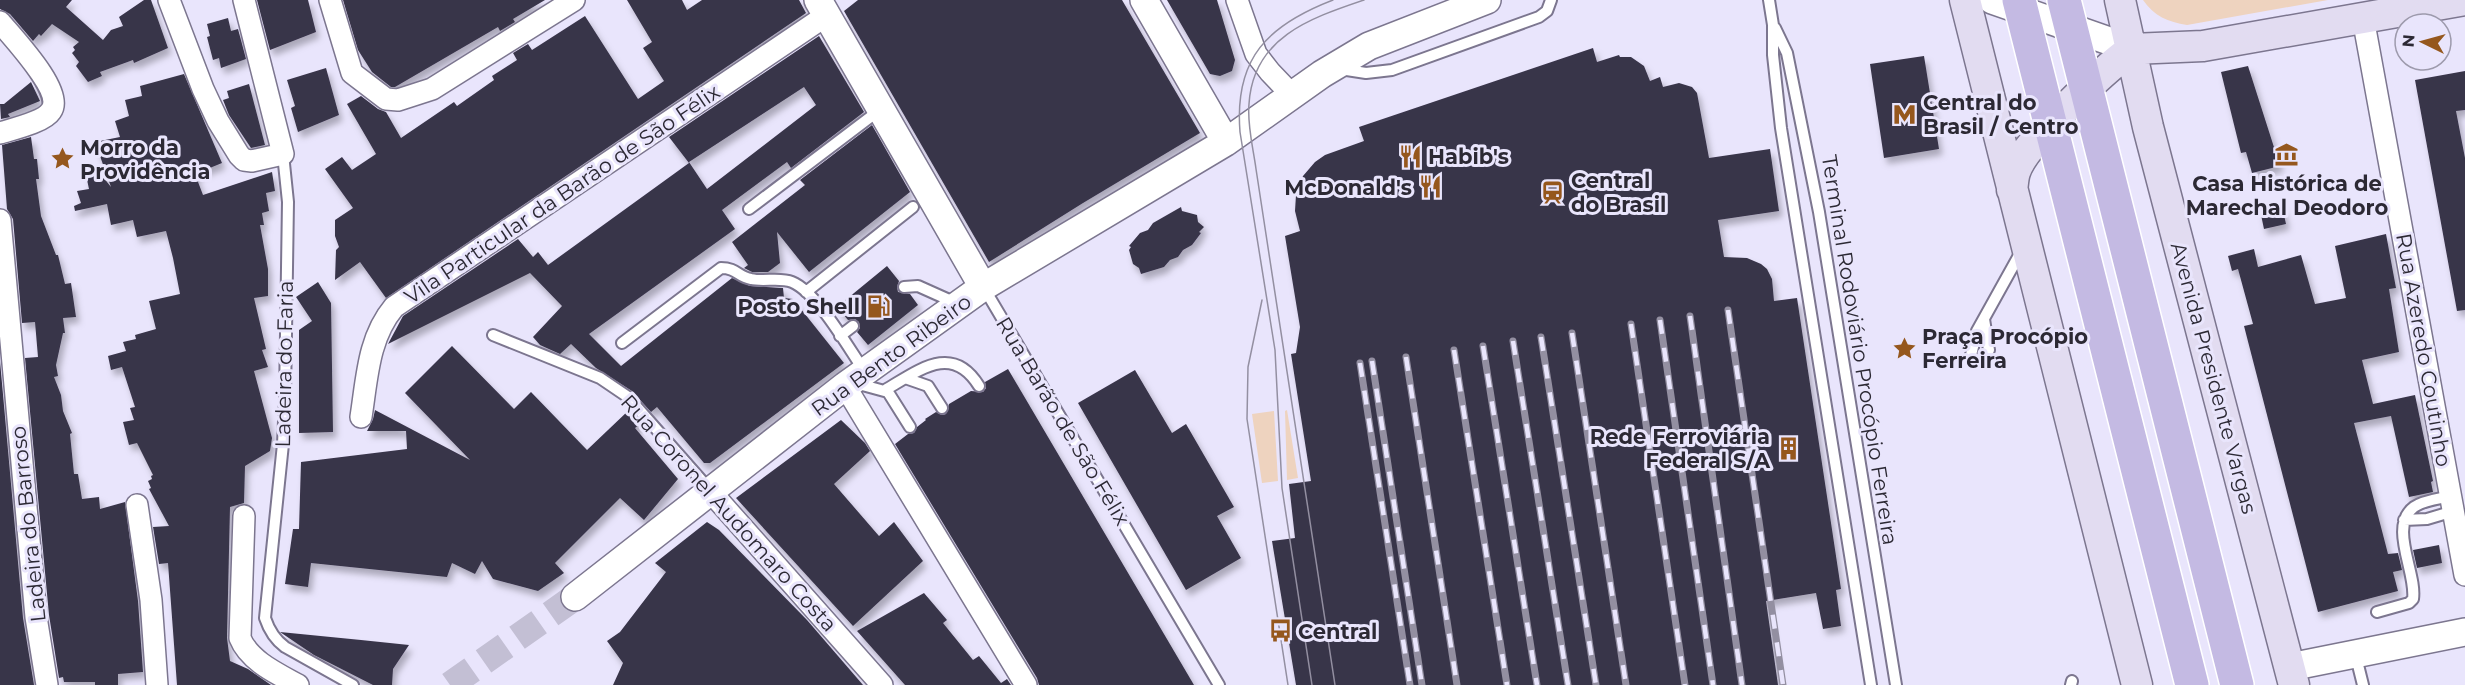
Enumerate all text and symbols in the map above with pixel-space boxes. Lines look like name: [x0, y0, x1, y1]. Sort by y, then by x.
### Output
north arrow: [2393, 12, 2453, 72]
text: N: [2399, 33, 2419, 48]
street label: Vila Particular da Barão de São Félix: [400, 79, 724, 309]
place label: Central do Brasil / Centro: [1923, 90, 2079, 139]
metro station icon: Central do Brasil / Centro: [1892, 101, 1918, 127]
place label: Morro da Providência: [80, 135, 210, 184]
museum icon: Casa Histórica de Marechal Deodoro: [2274, 142, 2300, 168]
restaurant icon: Habib's: [1397, 143, 1423, 169]
place label: Habib's: [1428, 144, 1509, 169]
place icon: Morro da Providência: [49, 146, 75, 172]
street label: Terminal Rodoviário Procópio Ferreira: [1817, 153, 1903, 547]
place label: Central do Brasil: [1571, 168, 1666, 217]
place label: Casa Histórica de Marechal Deodoro: [2186, 171, 2388, 220]
restaurant icon: McDonald's: [1417, 174, 1443, 200]
place label: McDonald's: [1284, 175, 1412, 200]
station icon: Central do Brasil: [1540, 179, 1566, 205]
street label: Rua Azeredo Coutinho: [2391, 231, 2457, 469]
street label: Avenida Presidente Vargas: [2166, 239, 2262, 517]
street label: Ladeira do Faria: [270, 280, 298, 448]
street label: Rua Bento Ribeiro: [806, 289, 976, 421]
fuel station icon: Posto Shell: [865, 293, 891, 319]
place label: Posto Shell: [738, 294, 860, 319]
street label: Rua Barão de São Félix: [991, 312, 1135, 530]
place label: Praça Procópio Ferreira: [1922, 324, 2088, 373]
place icon: Praça Procópio Ferreira: [1891, 335, 1917, 361]
street label: Rua Coronel Audomaro Costa: [616, 389, 842, 637]
place label: Rede Ferroviária Federal S/A: [1590, 424, 1771, 473]
street label: Ladeira do Barroso: [5, 425, 51, 623]
building icon: Rede Ferroviária Federal S/A: [1775, 435, 1801, 461]
bus stop icon: Central: [1267, 618, 1293, 644]
place label: Central: [1298, 619, 1377, 644]

